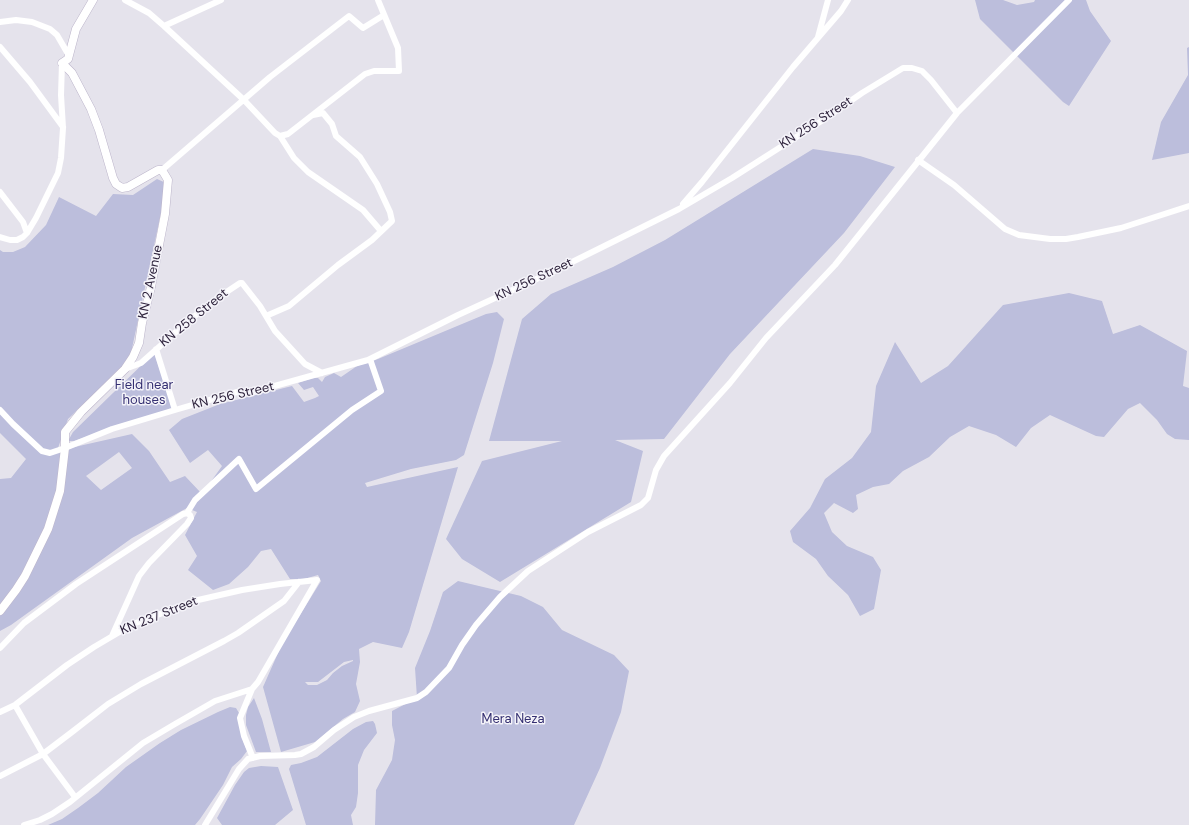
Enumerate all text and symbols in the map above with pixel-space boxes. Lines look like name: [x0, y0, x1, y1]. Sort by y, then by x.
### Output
street label: KN 256 Street: [777, 94, 855, 152]
street label: KN 2 Avenue: [136, 244, 166, 320]
street label: KN 256 Street: [493, 255, 575, 305]
street label: KN 258 Street: [157, 286, 231, 350]
park label: Field near houses: [115, 378, 173, 409]
street label: KN 256 Street: [190, 379, 276, 413]
street label: KN 237 Street: [118, 593, 200, 639]
park label: Mera Neza: [481, 712, 545, 728]

